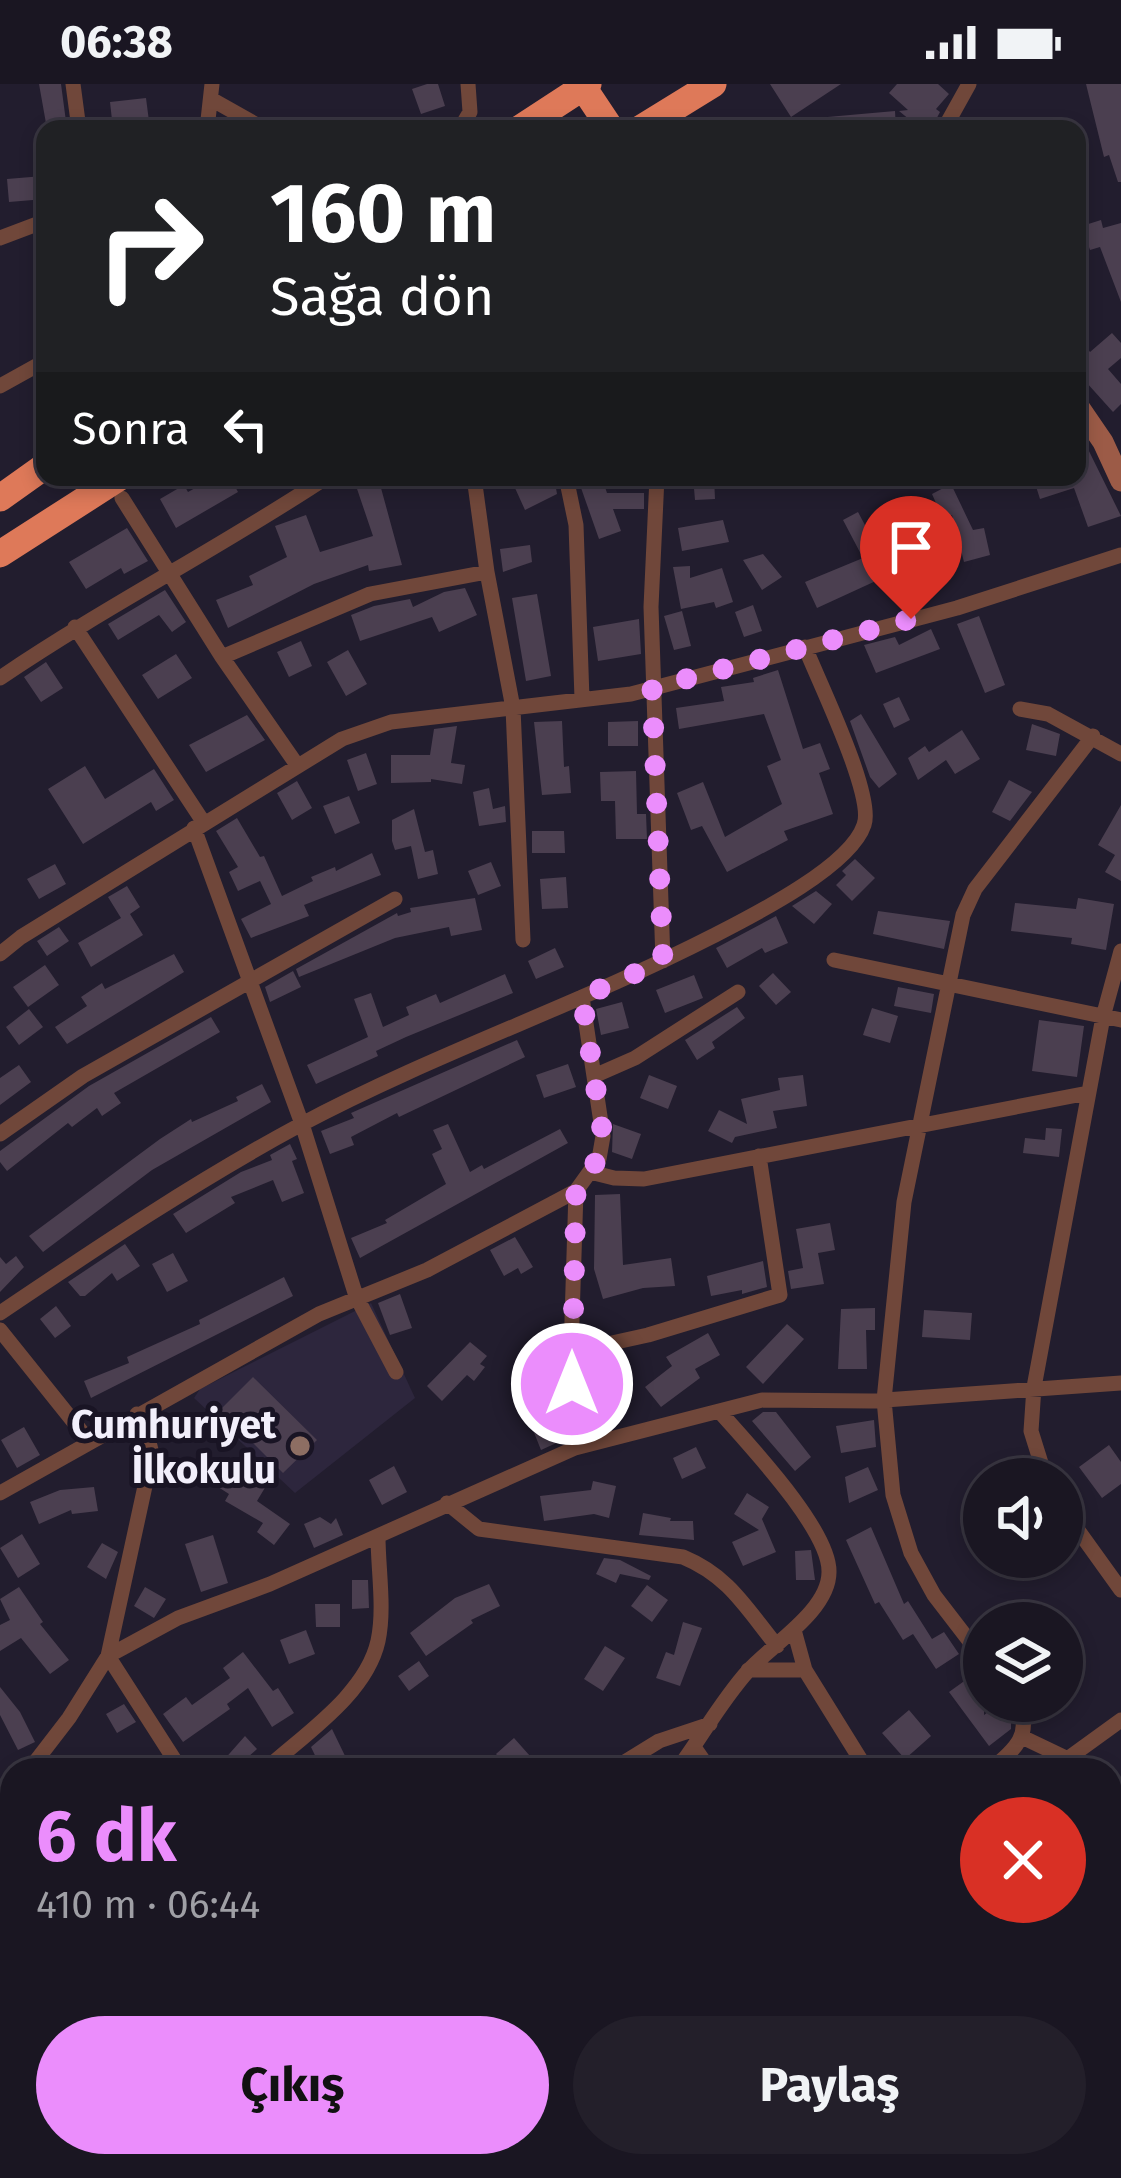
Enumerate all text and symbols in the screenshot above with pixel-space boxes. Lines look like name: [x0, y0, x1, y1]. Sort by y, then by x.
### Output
text: 06:38: [60, 15, 173, 69]
text: 160 m: [270, 163, 496, 264]
icon: right: [72, 168, 228, 324]
text: Sağa dön: [270, 265, 494, 329]
icon: left: [213, 396, 279, 462]
text: Sonra: [72, 402, 189, 456]
pin: [860, 496, 962, 619]
icon: arrive: [878, 514, 944, 580]
position arrow: [509, 1321, 635, 1447]
place label: Cumhuriyet İlkokulu: [71, 1402, 277, 1493]
marker: Cumhuriyet İlkokulu: [287, 1433, 313, 1459]
map controls: [963, 1458, 1083, 1722]
button: sound: [963, 1458, 1083, 1578]
button: layers: [963, 1602, 1083, 1722]
text: 6 dk: [36, 1794, 177, 1880]
button: close: [960, 1797, 1086, 1923]
text: 410 m · 06:44: [36, 1882, 260, 1928]
button: Çıkış: [36, 2016, 549, 2154]
button: Paylaş: [573, 2016, 1086, 2154]

